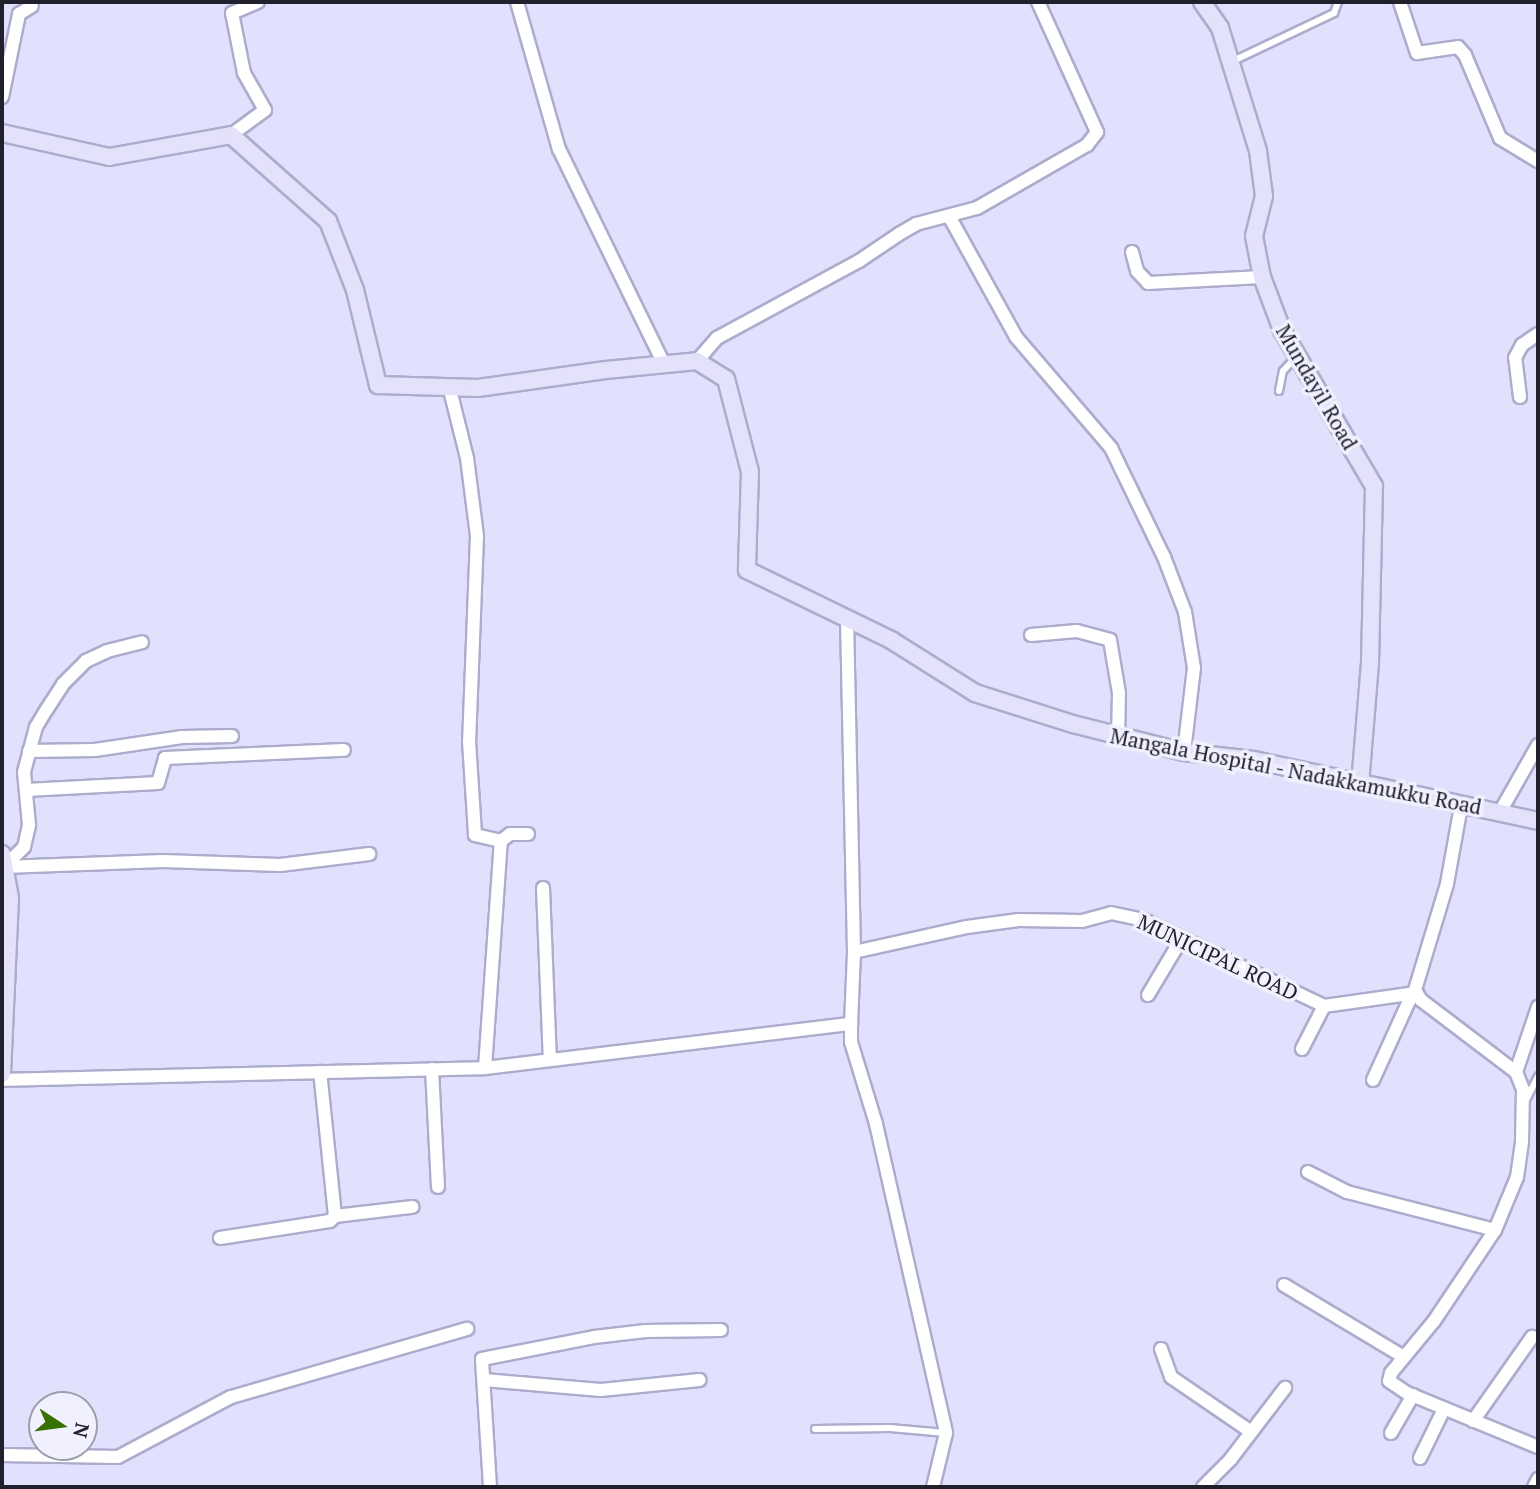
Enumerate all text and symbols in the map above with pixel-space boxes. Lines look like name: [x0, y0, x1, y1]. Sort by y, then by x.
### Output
street label: Mundayil Road: [1271, 320, 1363, 454]
street label: Mangala Hospital - Nadakkamukku Road: [1107, 722, 1485, 820]
street label: MUNICIPAL ROAD: [1134, 909, 1302, 1005]
north arrow: [28, 1391, 98, 1461]
text: N: [68, 1421, 96, 1440]

